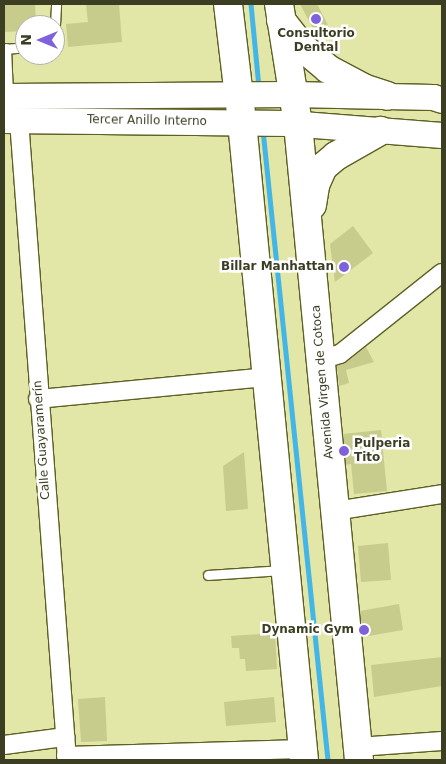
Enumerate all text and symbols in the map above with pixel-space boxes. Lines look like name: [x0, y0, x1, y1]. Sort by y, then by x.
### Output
marker: Consultorio Dental: [310, 13, 322, 25]
north arrow: [15, 15, 65, 65]
place label: Consultorio Dental: [277, 27, 355, 55]
text: N: [18, 34, 34, 46]
street label: Tercer Anillo Interno: [87, 113, 207, 129]
place label: Billar Manhattan: [221, 260, 334, 274]
marker: Billar Manhattan: [338, 261, 350, 273]
street label: Avenida Virgen de Cotoca: [309, 304, 337, 460]
street label: Calle Guayaramerín: [31, 380, 53, 500]
place label: Pulperia Tito: [354, 437, 410, 465]
marker: Pulperia Tito: [338, 445, 350, 457]
place label: Dynamic Gym: [261, 623, 354, 637]
marker: Dynamic Gym: [358, 624, 370, 636]

